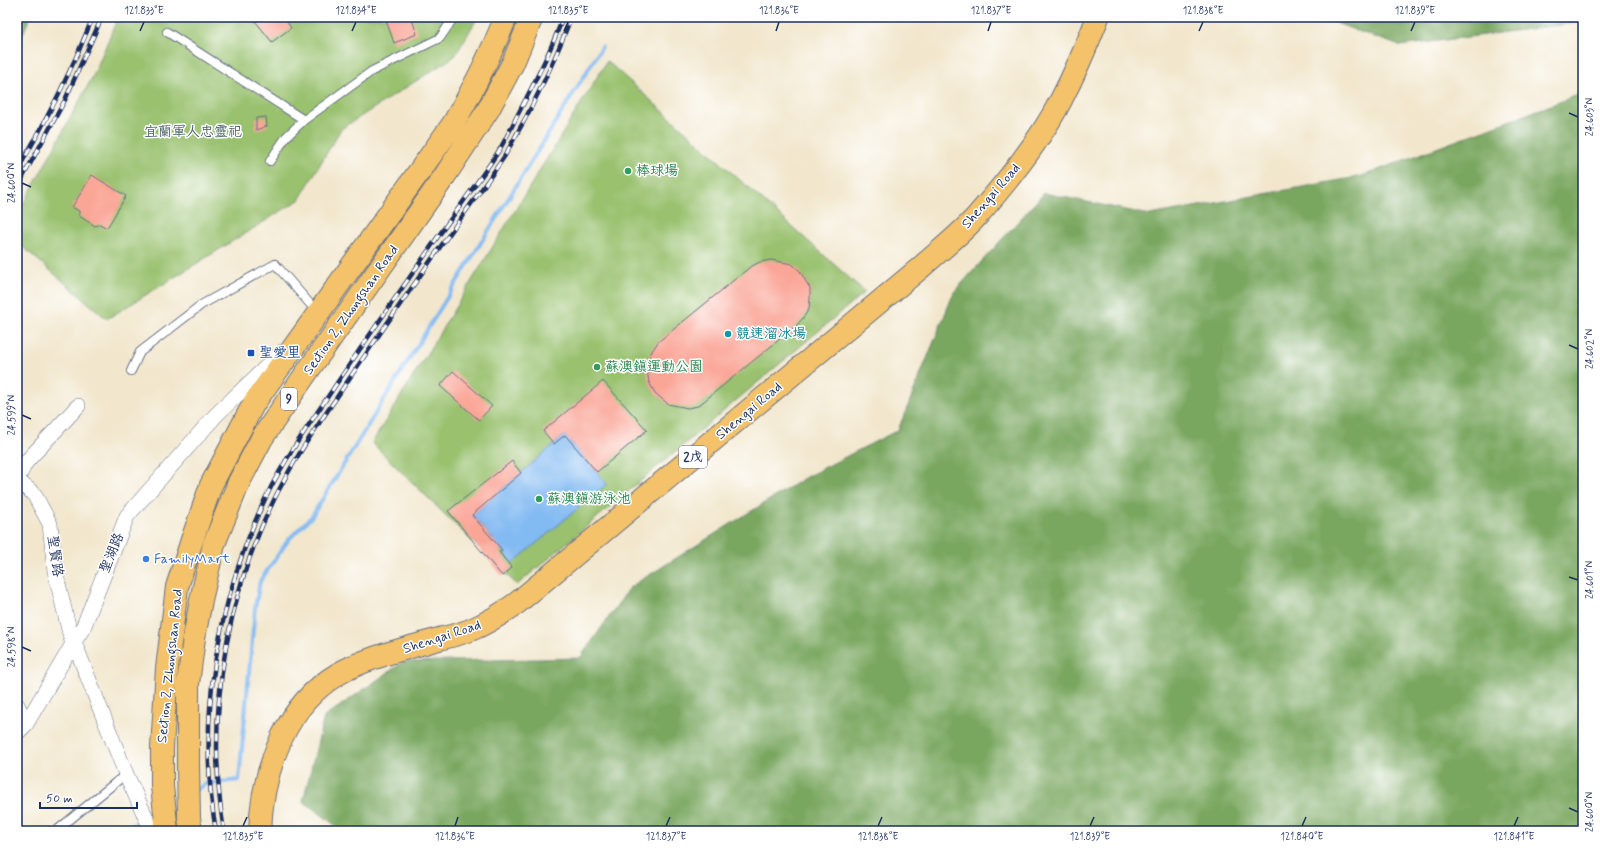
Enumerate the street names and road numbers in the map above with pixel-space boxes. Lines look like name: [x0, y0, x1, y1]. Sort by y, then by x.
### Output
street label: Shengai Road: [958, 160, 1024, 232]
street label: Section 2, Zhongshan Road: [299, 242, 404, 380]
street label: Shengai Road: [712, 378, 786, 444]
road number: 9: [281, 388, 297, 410]
road number: 2戊: [679, 446, 707, 468]
street label: 聖湖路: [96, 530, 128, 576]
street label: 聖賢路: [43, 534, 67, 578]
street label: Section 2, Zhongshan Road: [153, 588, 189, 744]
street label: Shengai Road: [401, 616, 483, 658]

